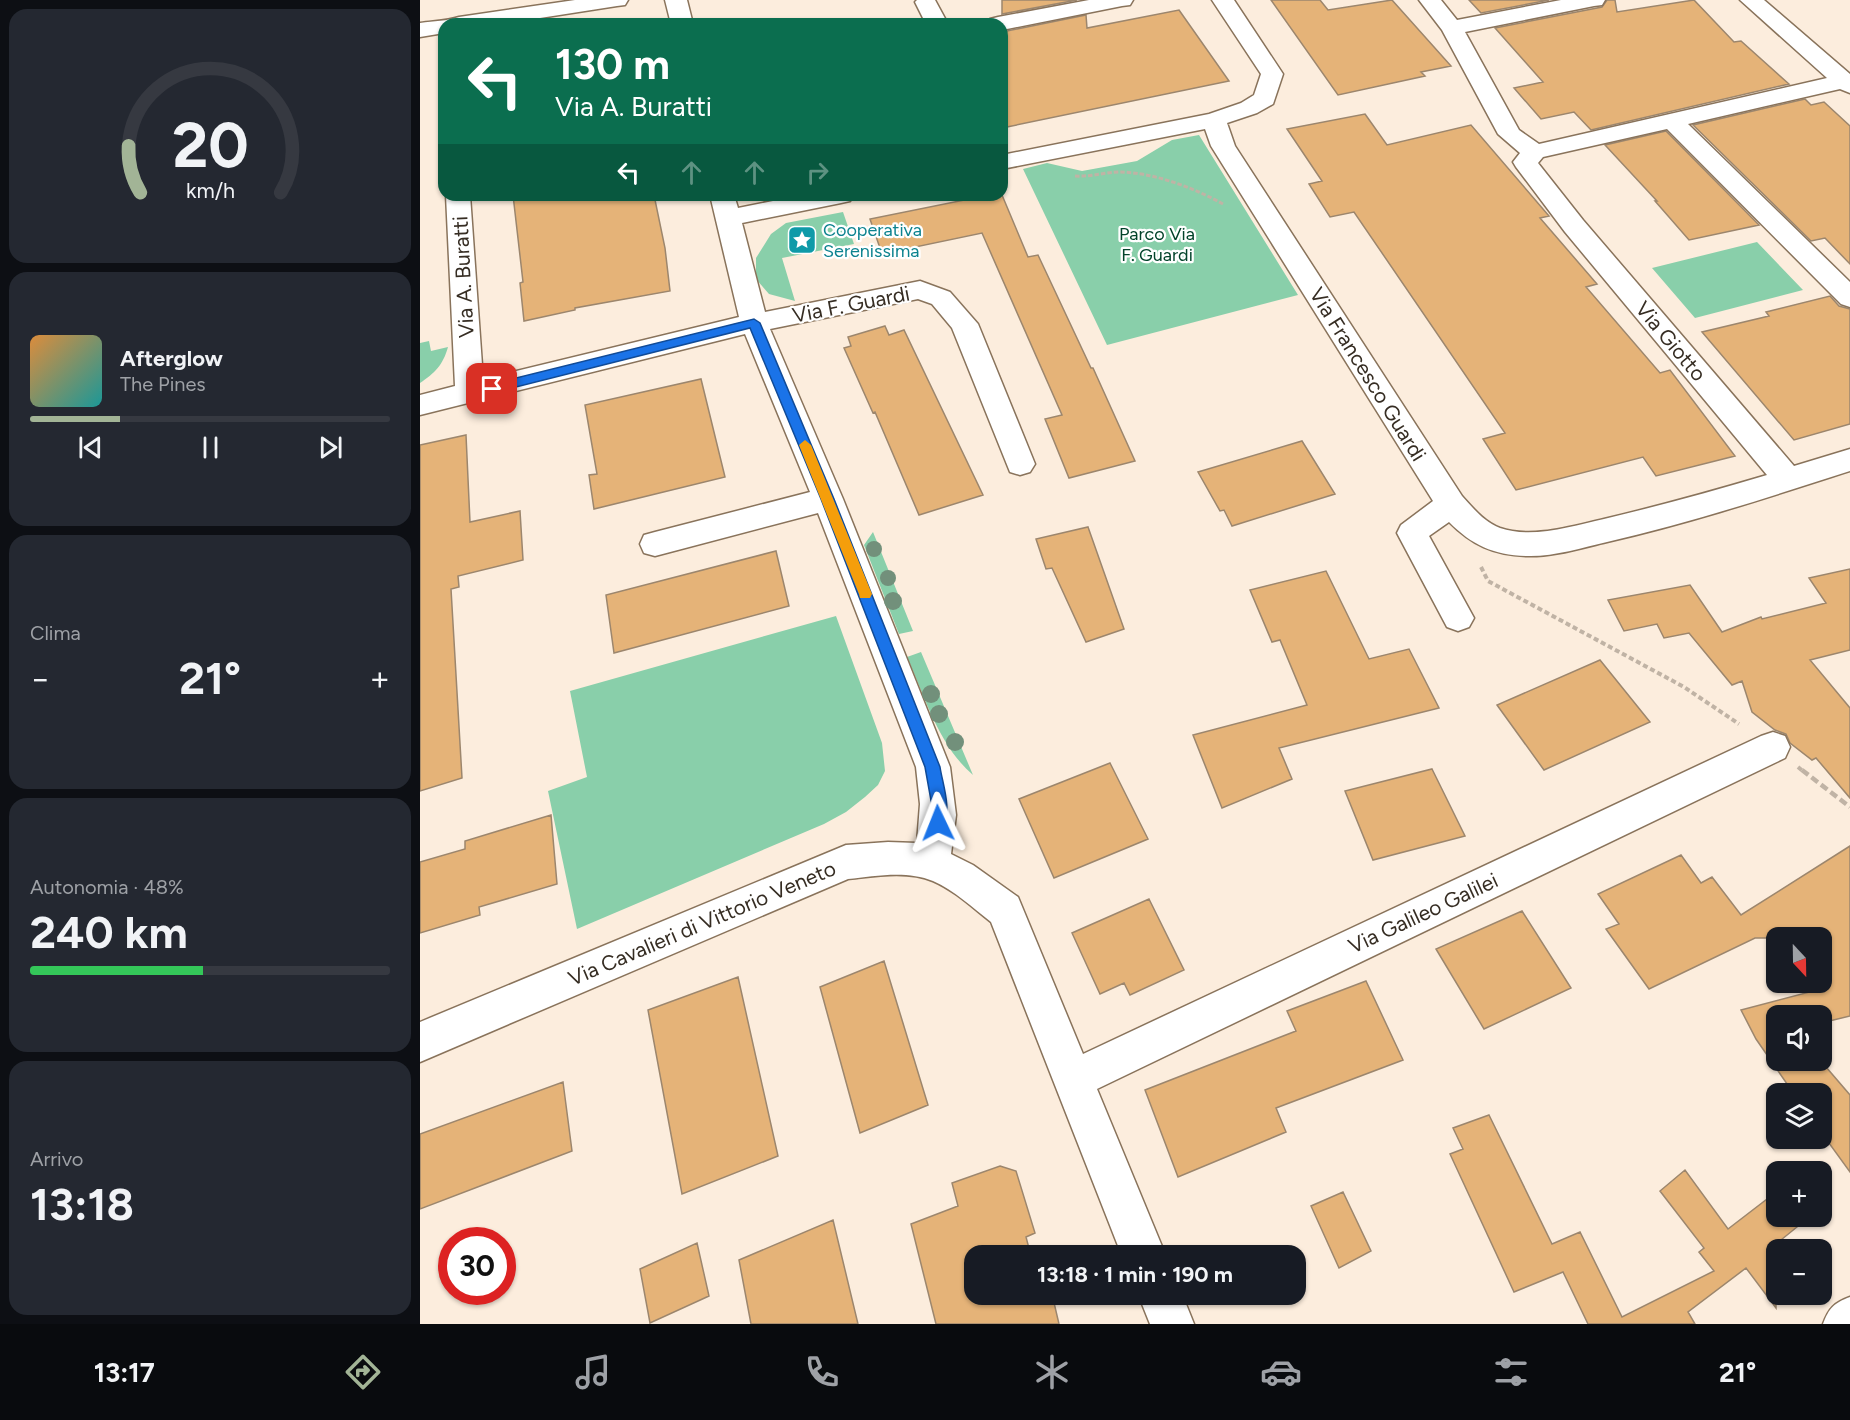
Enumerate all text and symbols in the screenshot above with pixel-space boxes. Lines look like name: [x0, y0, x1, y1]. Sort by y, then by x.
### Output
text: 130 m: [555, 39, 670, 90]
icon: left: [456, 42, 534, 120]
text: Via A. Buratti: [555, 90, 712, 123]
text: 20: [172, 108, 248, 183]
icon: left: [612, 156, 645, 189]
icon: ahead: [675, 156, 708, 189]
icon: ahead: [738, 156, 771, 189]
icon: right: [801, 156, 834, 189]
text: km/h: [186, 178, 234, 203]
street label: Via A. Buratti: [447, 215, 479, 339]
place label: Cooperativa Serenissima: [823, 219, 922, 262]
park label: Parco Via F. Guardi: [1119, 223, 1195, 266]
place icon: Cooperativa Serenissima: [786, 224, 818, 256]
street label: Via F. Guardi: [790, 280, 912, 328]
street label: Via Francesco Guardi: [1304, 283, 1432, 465]
street label: Via Giotto: [1630, 296, 1712, 386]
text: Afterglow: [120, 345, 223, 372]
pin: [466, 363, 517, 414]
text: The Pines: [120, 372, 206, 396]
icon: arrive: [475, 372, 508, 405]
icon: previous: [74, 431, 107, 464]
icon: pause: [194, 431, 227, 464]
icon: next: [314, 431, 347, 464]
text: Clima: [30, 621, 81, 645]
text: 21°: [179, 651, 241, 705]
text: −: [30, 659, 51, 698]
text: +: [369, 659, 390, 698]
position arrow: [906, 791, 970, 855]
street label: Via Cavalieri di Vittorio Veneto: [565, 855, 839, 991]
street label: Via Galileo Galilei: [1344, 867, 1502, 959]
text: Autonomia · 48%: [30, 875, 184, 899]
text: 240 km: [30, 905, 188, 959]
north arrow: [1766, 927, 1832, 993]
map controls: [1766, 927, 1832, 1305]
button: sound: [1766, 1005, 1832, 1071]
button: layers: [1766, 1083, 1832, 1149]
text: Arrivo: [30, 1147, 83, 1171]
button: +: [1766, 1161, 1832, 1227]
text: 13:18: [30, 1177, 134, 1231]
speed limit sign: 30: [438, 1227, 516, 1305]
button: −: [1766, 1239, 1832, 1305]
text: 13:18 · 1 min · 190 m: [1037, 1261, 1233, 1288]
icon: directions: [342, 1351, 384, 1393]
icon: music: [572, 1351, 614, 1393]
icon: phone: [801, 1351, 843, 1393]
icon: climate: [1031, 1351, 1073, 1393]
icon: car: [1260, 1351, 1302, 1393]
icon: filters: [1490, 1351, 1532, 1393]
text: 13:17: [94, 1356, 155, 1389]
text: 21°: [1719, 1356, 1756, 1389]

